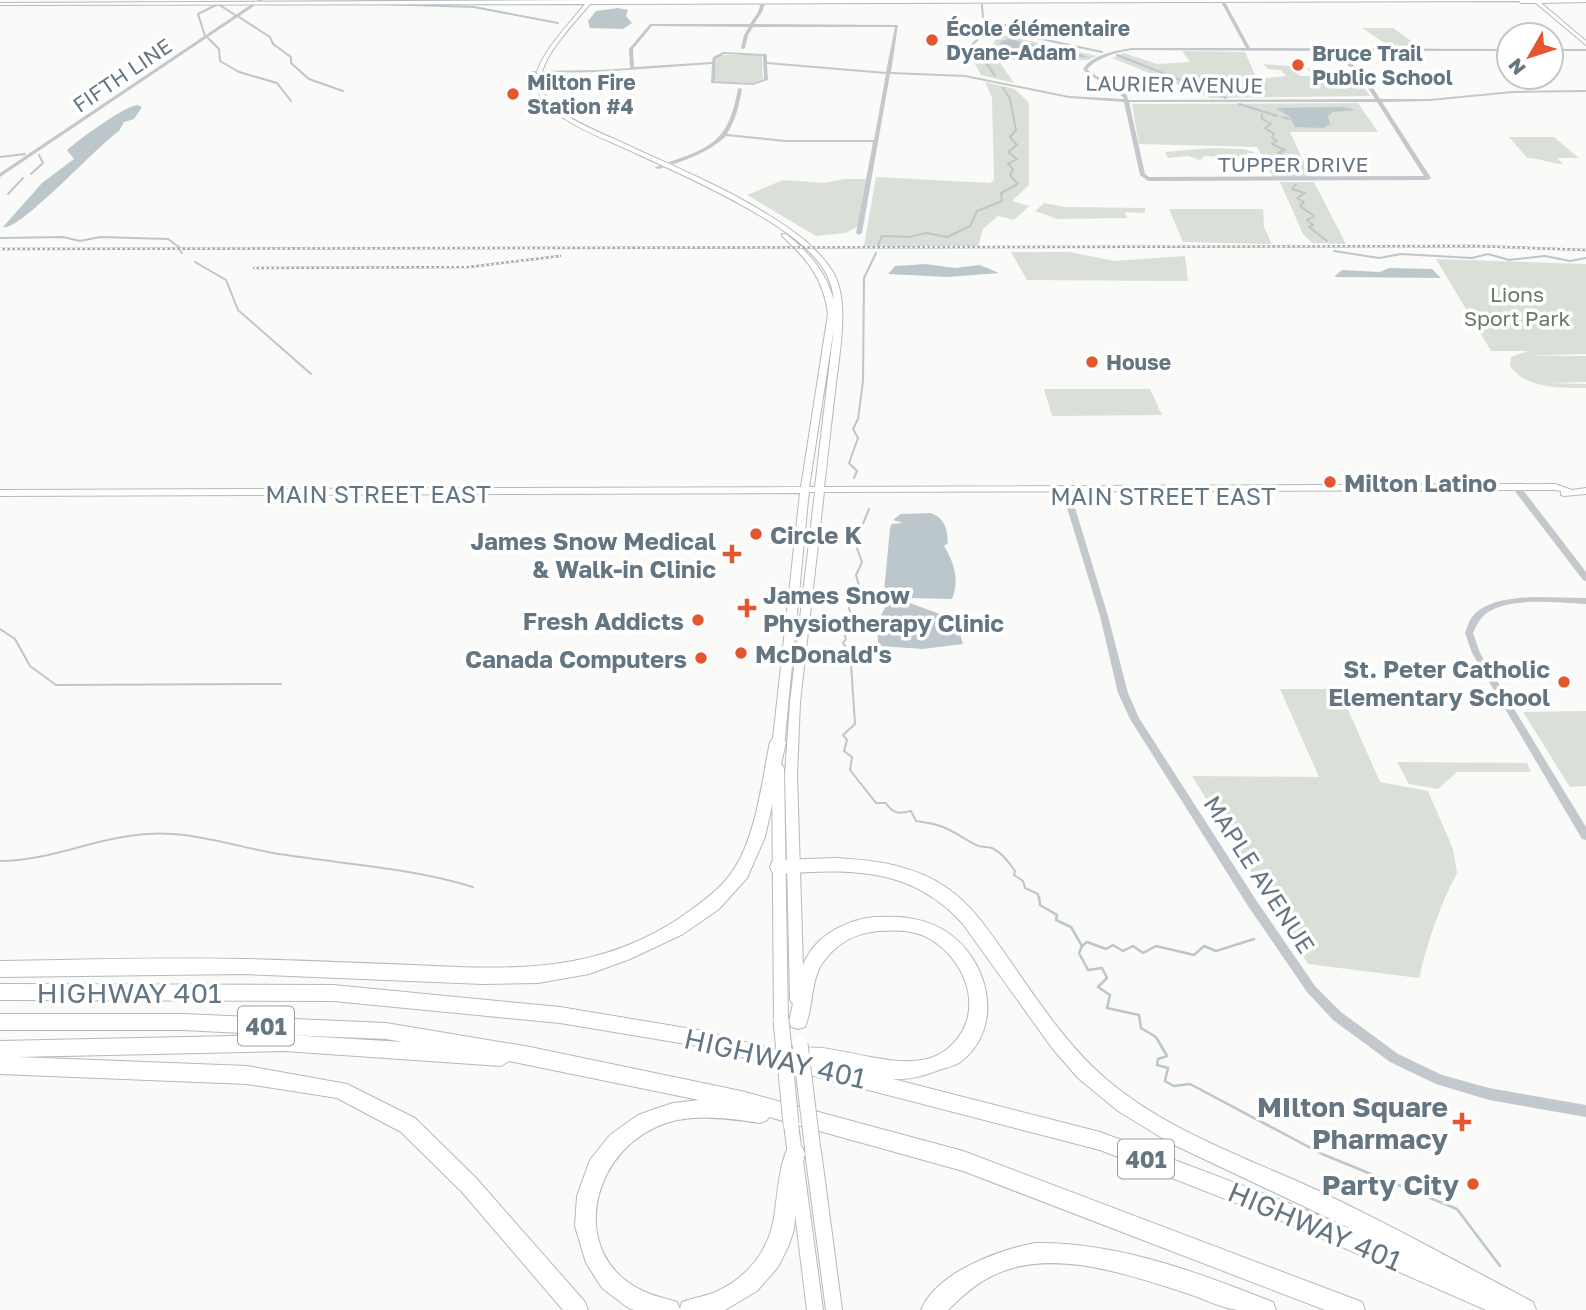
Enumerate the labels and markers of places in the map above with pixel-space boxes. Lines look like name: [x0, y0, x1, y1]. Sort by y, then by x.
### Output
place label: École élémentaire Dyane-Adam: [946, 15, 1130, 65]
marker: École élémentaire Dyane-Adam: [924, 32, 940, 48]
place label: Bruce Trail Public School: [1312, 40, 1453, 90]
marker: Bruce Trail Public School: [1290, 57, 1306, 73]
place label: Milton Fire Station #4: [527, 69, 636, 119]
marker: Milton Fire Station #4: [505, 86, 521, 102]
place label: House: [1106, 349, 1171, 375]
marker: House: [1084, 354, 1100, 370]
place label: Milton Latino: [1344, 468, 1497, 497]
marker: Milton Latino: [1322, 474, 1338, 490]
place label: Circle K: [770, 520, 862, 549]
place label: James Snow Medical & Walk-in Clinic: [470, 526, 716, 583]
marker: Circle K: [748, 526, 764, 542]
marker: James Snow Medical & Walk-in Clinic: [722, 544, 742, 564]
place label: James Snow Physiotherapy Clinic: [763, 580, 1004, 637]
marker: James Snow Physiotherapy Clinic: [737, 598, 757, 618]
place label: Fresh Addicts: [523, 606, 684, 635]
marker: Fresh Addicts: [690, 612, 706, 628]
place label: McDonald's: [755, 639, 892, 668]
place label: Canada Computers: [465, 644, 687, 673]
marker: McDonald's: [733, 645, 749, 661]
marker: Canada Computers: [693, 650, 709, 666]
place label: St. Peter Catholic Elementary School: [1328, 654, 1550, 711]
marker: St. Peter Catholic Elementary School: [1556, 674, 1572, 690]
place label: MIlton Square Pharmacy: [1257, 1090, 1448, 1155]
marker: MIlton Square Pharmacy: [1454, 1114, 1470, 1130]
place label: Party City: [1322, 1168, 1459, 1201]
marker: Party City: [1465, 1176, 1481, 1192]

